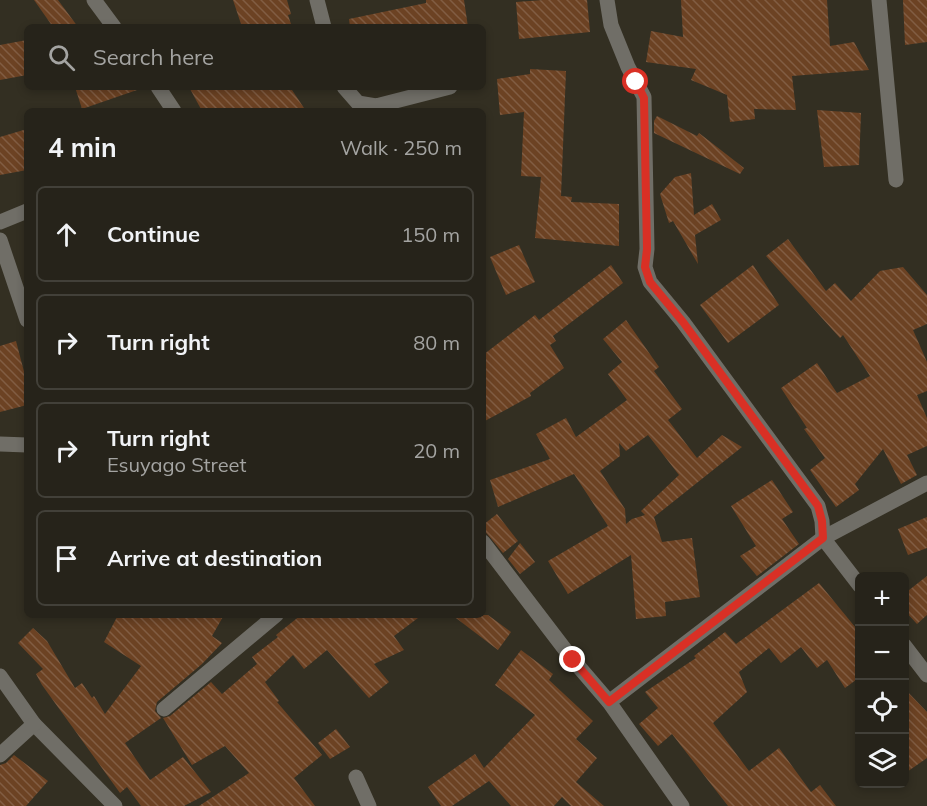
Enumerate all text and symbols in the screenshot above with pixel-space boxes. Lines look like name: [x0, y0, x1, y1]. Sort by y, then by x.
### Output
search box: [24, 24, 486, 90]
icon: search: [45, 41, 78, 74]
text: Search here: [93, 43, 214, 71]
route start: [622, 68, 648, 94]
text: 4 min: [48, 131, 117, 164]
text: Walk · 250 m: [340, 135, 462, 160]
icon: ahead: [50, 218, 83, 251]
text: Continue: [107, 220, 200, 248]
text: 150 m: [401, 222, 460, 247]
icon: right: [50, 326, 83, 359]
text: Turn right: [107, 328, 210, 356]
text: 80 m: [413, 330, 460, 355]
text: Turn right: [107, 424, 210, 452]
icon: right: [50, 434, 83, 467]
text: 20 m: [413, 438, 460, 463]
text: Esuyago Street: [107, 452, 247, 477]
icon: arrive: [50, 542, 83, 575]
text: Arrive at destination: [107, 544, 322, 572]
map controls: [855, 572, 909, 788]
button: +: [855, 572, 909, 626]
button: −: [855, 626, 909, 680]
route end: [559, 646, 585, 672]
button: locate: [855, 680, 909, 734]
button: layers: [855, 734, 909, 788]

